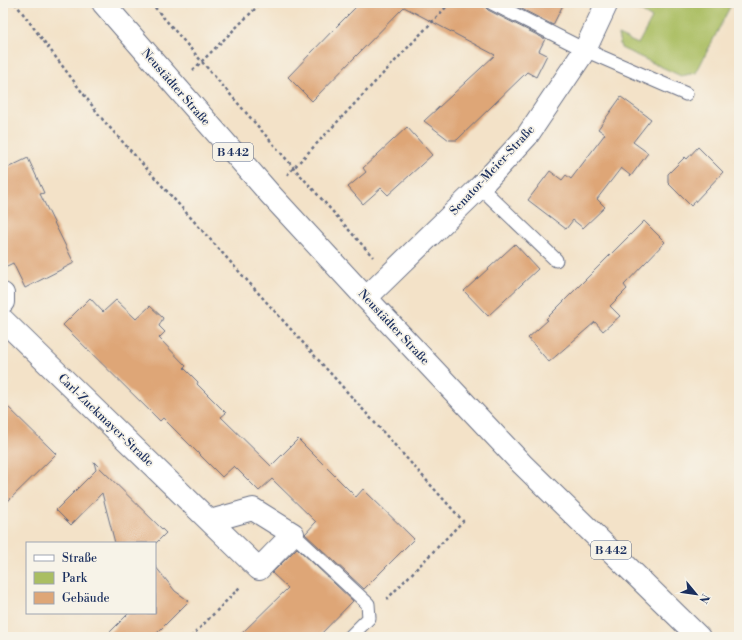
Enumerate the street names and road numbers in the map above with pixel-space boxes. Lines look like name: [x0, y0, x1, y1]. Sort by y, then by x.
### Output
street label: Neustädter Straße: [138, 46, 213, 129]
street label: Senator-Meier-Straße: [447, 122, 538, 218]
road number: B 442: [213, 143, 253, 161]
street label: Neustädter Straße: [355, 287, 432, 368]
street label: Carl-Zuckmayer-Straße: [55, 371, 157, 470]
road number: B 442: [591, 541, 631, 559]

